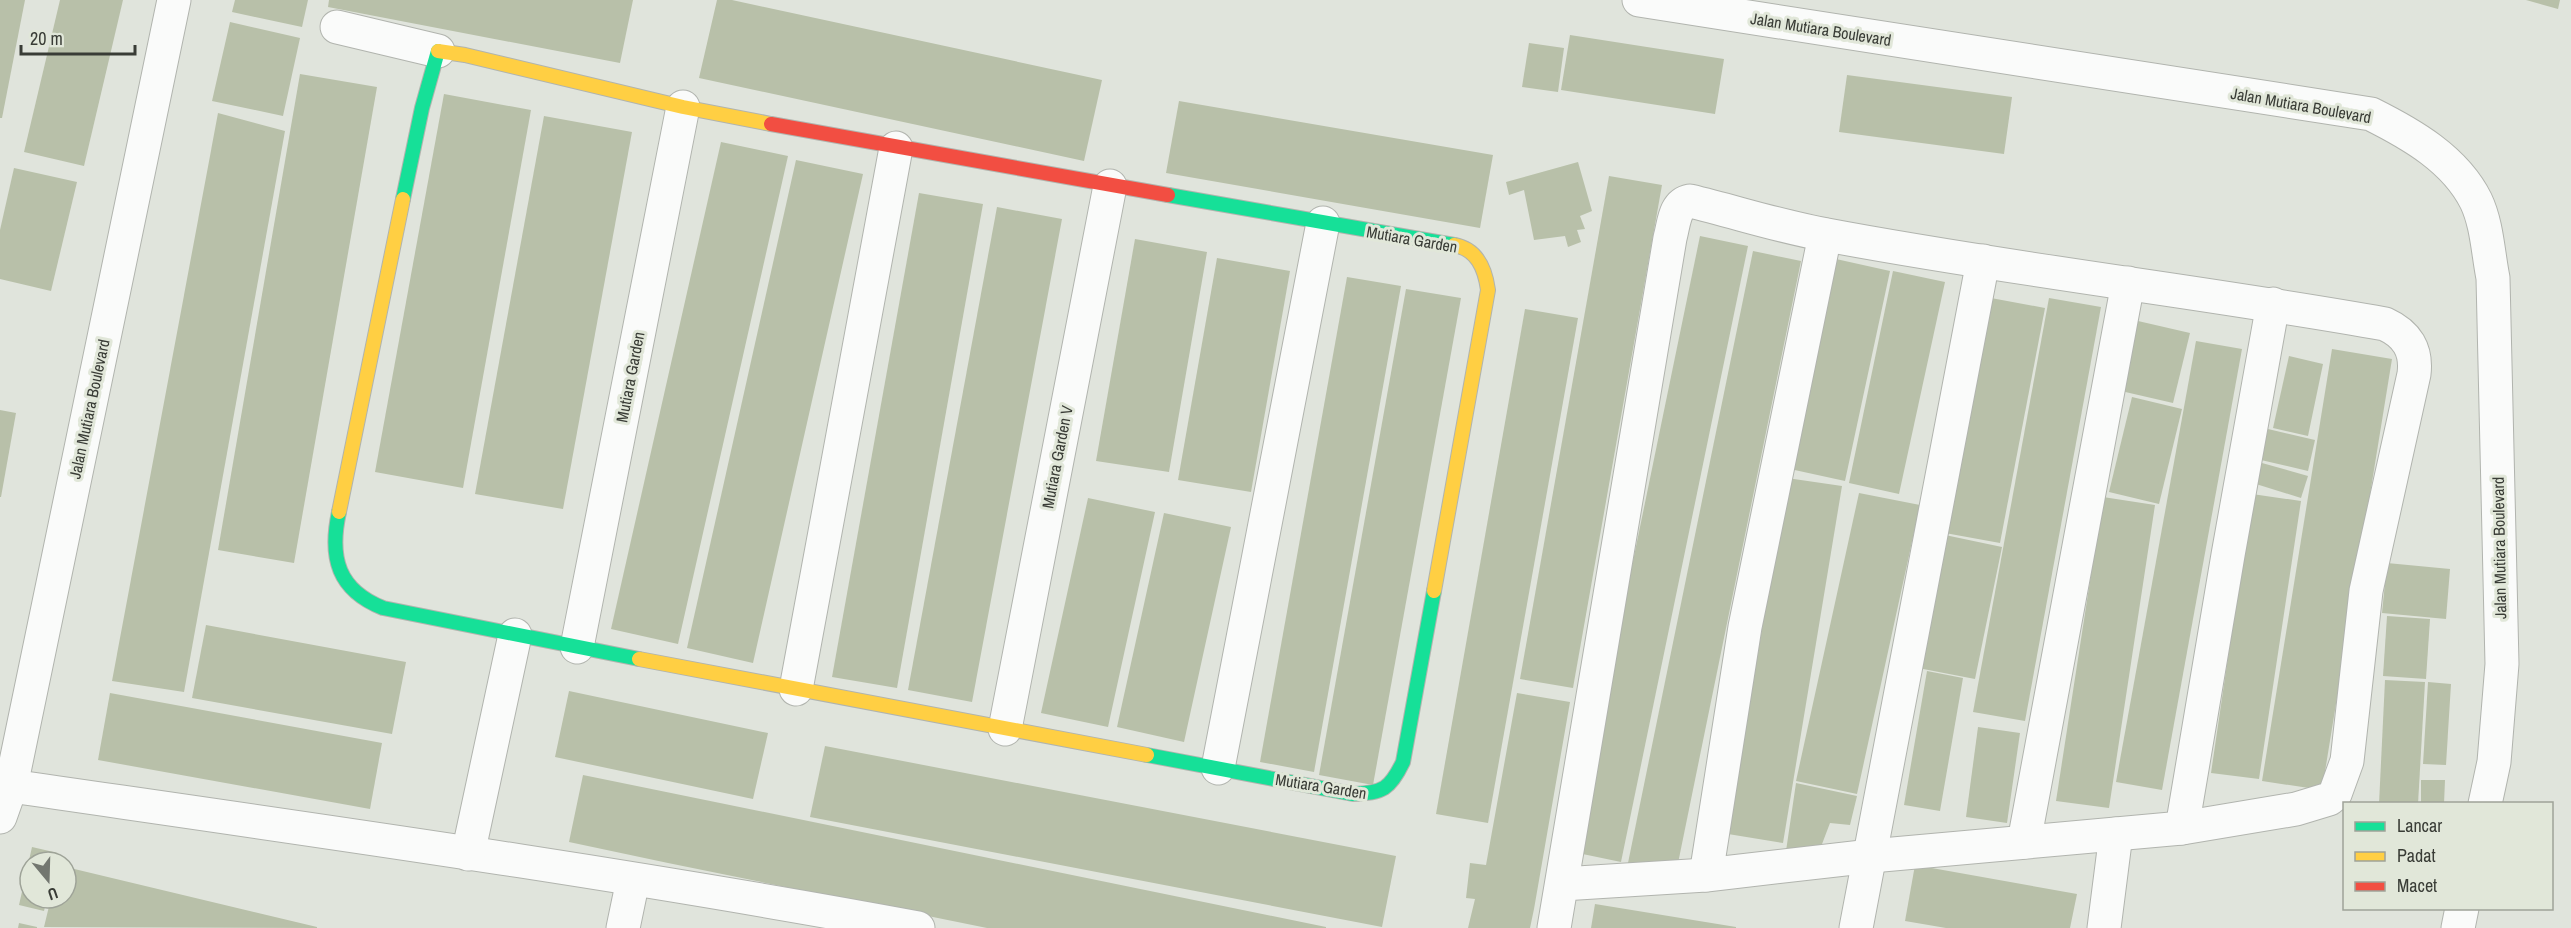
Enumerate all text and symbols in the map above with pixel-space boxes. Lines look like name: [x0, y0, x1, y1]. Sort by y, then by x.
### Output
street label: Jalan Mutiara Boulevard: [1749, 7, 1893, 51]
scale bar: [21, 18, 135, 56]
text: 20 m: [30, 26, 63, 51]
street label: Jalan Mutiara Boulevard: [2229, 82, 2373, 128]
street label: Mutiara Garden: [1365, 220, 1459, 258]
street label: Mutiara Garden: [610, 330, 650, 424]
street label: Jalan Mutiara Boulevard: [63, 337, 115, 481]
street label: Mutiara Garden V: [1036, 403, 1078, 510]
street label: Jalan Mutiara Boulevard: [2487, 477, 2511, 619]
street label: Mutiara Garden: [1274, 768, 1368, 804]
legend: [2343, 802, 2553, 910]
text: Lancar: [2397, 813, 2442, 838]
text: Padat: [2397, 843, 2436, 868]
north arrow: [18, 850, 78, 910]
text: Macet: [2397, 873, 2437, 898]
text: U: [45, 882, 61, 906]

